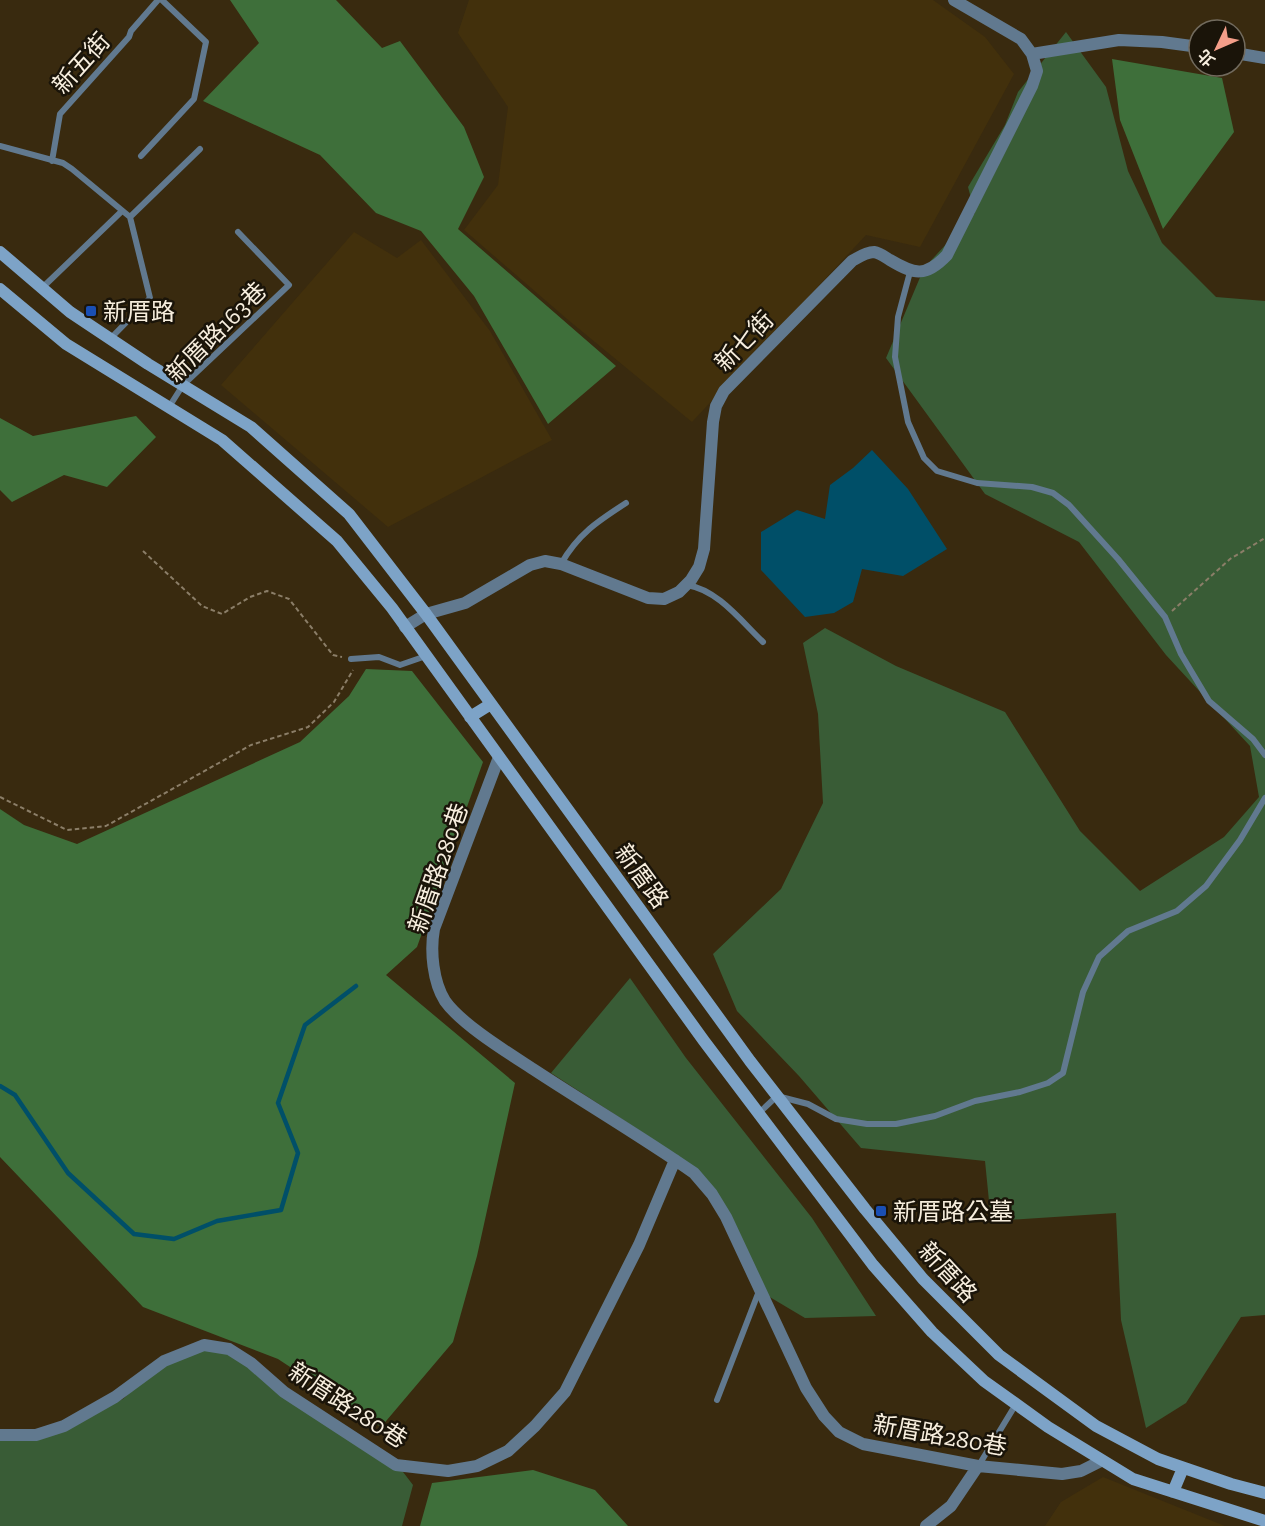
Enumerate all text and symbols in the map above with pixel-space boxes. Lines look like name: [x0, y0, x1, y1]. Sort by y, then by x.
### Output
north arrow: [1187, 18, 1247, 78]
street label: 新五街: [46, 27, 116, 99]
text: 北: [1194, 46, 1219, 70]
street label: 新厝路163巷: [160, 276, 272, 388]
place label: 新厝路: [103, 297, 175, 326]
marker: 新厝路: [84, 304, 98, 318]
street label: 新七街: [709, 305, 779, 377]
street label: 新厝路280巷: [402, 799, 474, 937]
street label: 新厝路: [609, 838, 675, 914]
place label: 新厝路公墓: [893, 1197, 1013, 1226]
marker: 新厝路公墓: [874, 1204, 888, 1218]
street label: 新厝路: [913, 1236, 983, 1308]
street label: 新厝路280巷: [283, 1356, 413, 1454]
street label: 新厝路280巷: [871, 1409, 1009, 1461]

